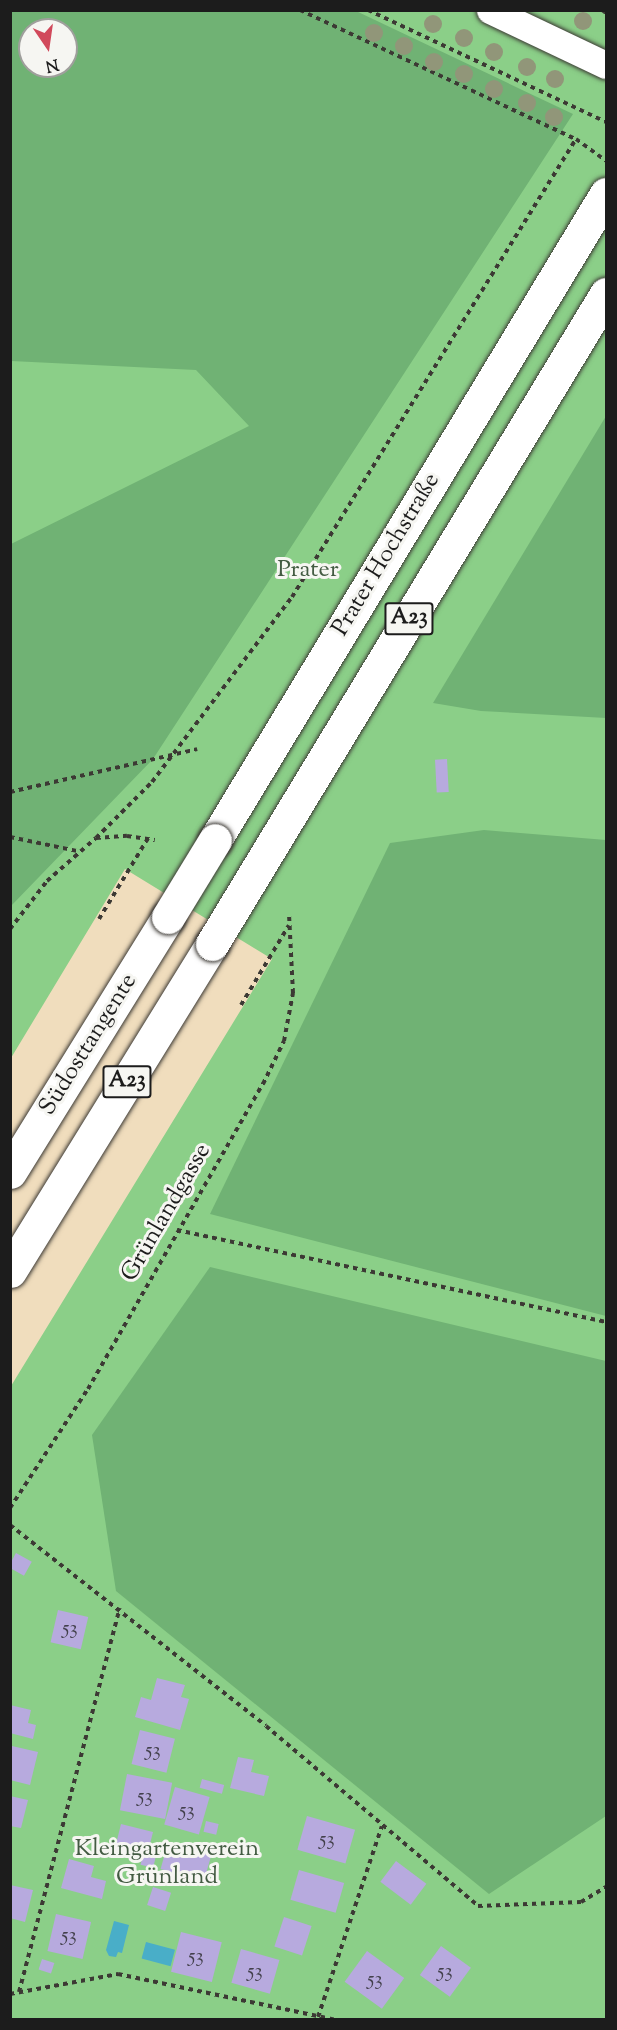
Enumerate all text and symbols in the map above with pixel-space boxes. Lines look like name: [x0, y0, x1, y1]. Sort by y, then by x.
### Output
north arrow: [18, 18, 78, 78]
text: N: [43, 51, 61, 77]
street label: Prater Hochstraße: [327, 468, 447, 642]
park label: Prater: [277, 557, 339, 585]
road number: A23: [384, 600, 434, 638]
street label: Südosttangente: [34, 969, 144, 1121]
road number: A23: [102, 1063, 152, 1101]
street label: Grünlandgasse: [116, 1139, 218, 1287]
house number: 53: [62, 1616, 78, 1642]
house number: 53: [145, 1738, 161, 1764]
house number: 53: [137, 1784, 153, 1810]
house number: 53: [179, 1798, 195, 1824]
house number: 53: [319, 1827, 335, 1853]
park label: Kleingartenverein Grünland: [75, 1836, 259, 1892]
house number: 53: [61, 1923, 77, 1949]
house number: 53: [188, 1944, 204, 1970]
house number: 53: [247, 1959, 263, 1985]
house number: 53: [437, 1959, 453, 1985]
house number: 53: [367, 1967, 383, 1993]

